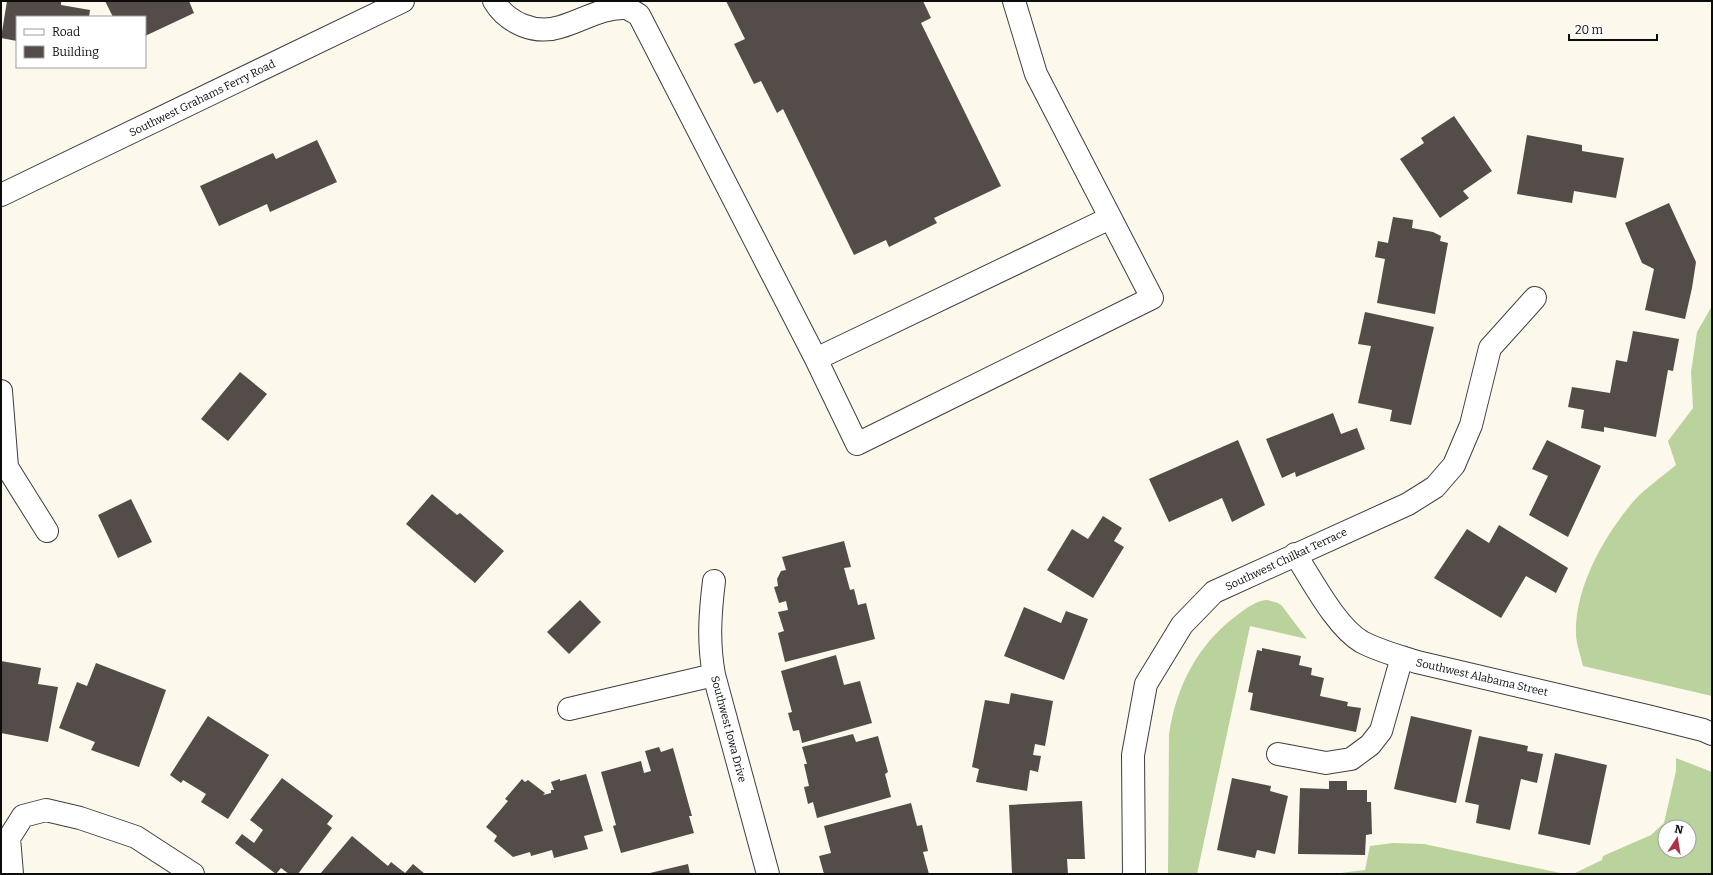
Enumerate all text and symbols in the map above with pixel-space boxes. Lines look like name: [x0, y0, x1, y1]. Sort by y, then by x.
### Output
legend: [16, 16, 146, 68]
scale bar: [1569, 16, 1657, 42]
text: 20 m: [1575, 23, 1604, 37]
text: Road: [52, 25, 80, 39]
text: Building: [52, 45, 99, 59]
street label: Southwest Grahams Ferry Road: [127, 57, 278, 140]
street label: Southwest Chilkat Terrace: [1223, 525, 1349, 593]
street label: Southwest Alabama Street: [1415, 656, 1549, 699]
street label: Southwest Iowa Drive: [708, 674, 749, 784]
north arrow: [1657, 819, 1697, 859]
text: N: [1673, 822, 1685, 837]

